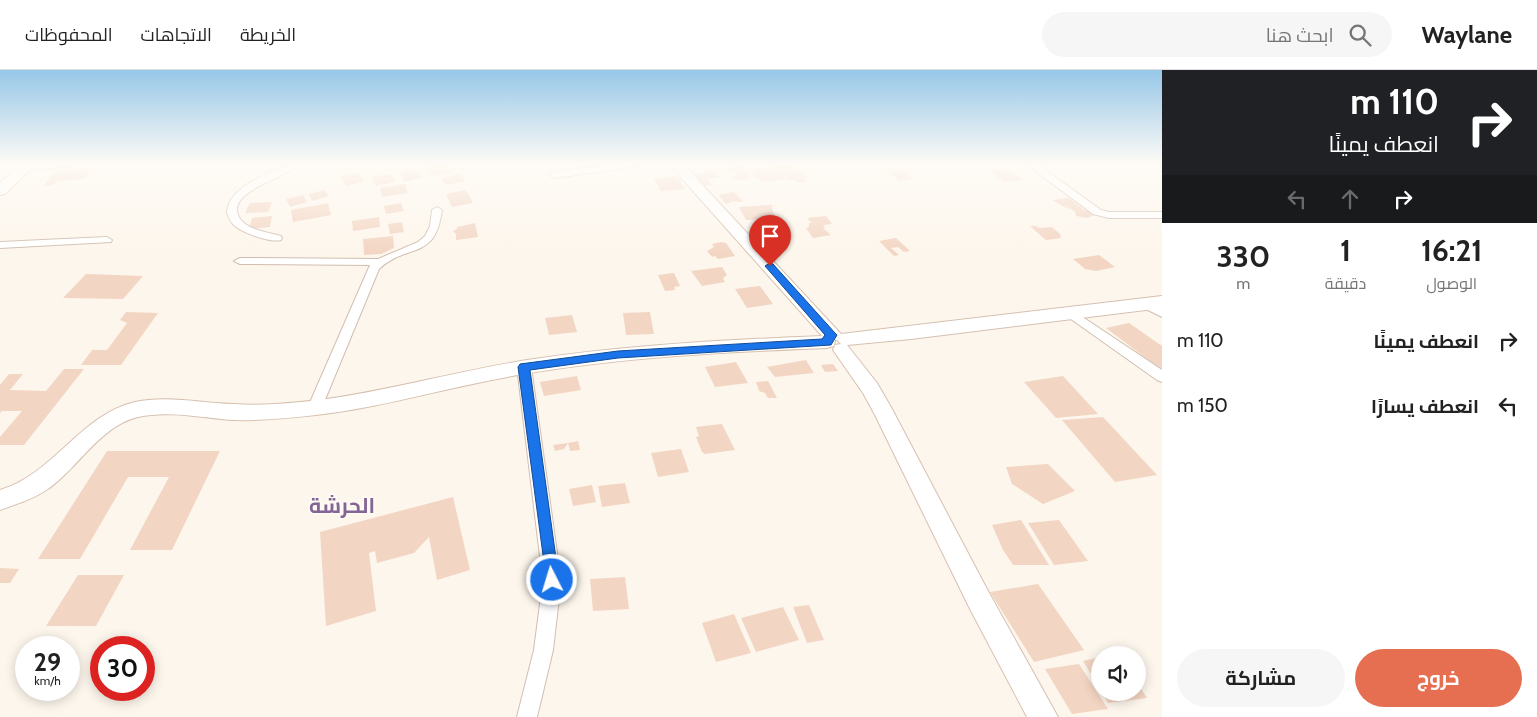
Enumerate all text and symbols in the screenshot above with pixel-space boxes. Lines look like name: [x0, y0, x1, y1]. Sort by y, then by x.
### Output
search box: [1042, 12, 1392, 57]
text: Waylane: [1422, 20, 1512, 49]
icon: search: [1346, 21, 1374, 49]
text: المحفوظات: [25, 24, 113, 46]
text: الاتجاهات: [141, 24, 212, 46]
text: الخريطة: [240, 24, 296, 46]
text: ابحث هنا: [1266, 24, 1334, 47]
text: 110 m: [1350, 80, 1439, 123]
icon: right: [1457, 90, 1522, 155]
text: انعطف يمينًا: [1328, 131, 1439, 158]
icon: left: [1283, 185, 1311, 213]
icon: ahead: [1336, 185, 1364, 213]
icon: right: [1389, 185, 1417, 213]
pin: [749, 215, 791, 266]
icon: arrive: [756, 222, 784, 250]
text: 1: [1340, 232, 1351, 269]
text: 16:21: [1421, 232, 1482, 269]
text: 330: [1217, 238, 1270, 275]
text: m: [1236, 274, 1250, 293]
text: دقيقة: [1325, 274, 1366, 293]
text: الوصول: [1426, 274, 1477, 293]
icon: right: [1494, 327, 1522, 355]
text: 110 m: [1177, 329, 1224, 352]
text: انعطف يمينًا: [1373, 330, 1479, 353]
icon: left: [1494, 392, 1522, 420]
text: 150 m: [1177, 394, 1228, 417]
text: انعطف يسارًا: [1371, 395, 1479, 418]
district label: الحرشة: [309, 493, 375, 518]
position arrow: [525, 553, 577, 605]
speed limit sign: 30: [90, 636, 155, 701]
map controls: [1091, 646, 1146, 701]
button: sound: [1091, 646, 1146, 701]
text: 29: [34, 647, 61, 677]
button: مشاركة: [1177, 649, 1345, 707]
button: خروج: [1355, 649, 1522, 707]
text: km/h: [34, 673, 61, 688]

